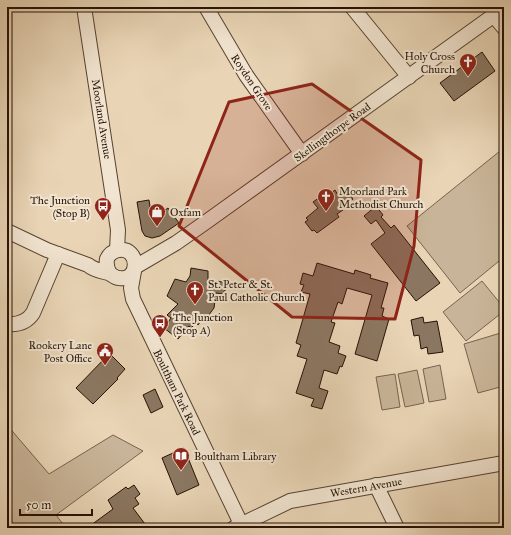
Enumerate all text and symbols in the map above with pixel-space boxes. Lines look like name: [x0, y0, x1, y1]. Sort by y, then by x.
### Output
place label: Holy Cross Church: [405, 50, 455, 76]
street label: Roydon Grove: [228, 52, 275, 113]
church icon: Holy Cross Church: [458, 52, 478, 77]
street label: Moorland Avenue: [89, 78, 114, 160]
street label: Skellingthorpe Road: [291, 100, 374, 165]
place label: Moorland Park Methodist Church: [339, 185, 423, 211]
church icon: Moorland Park Methodist Church: [316, 187, 336, 212]
place label: The Junction (Stop B): [30, 194, 90, 220]
bus stop icon: The Junction (Stop B): [93, 196, 113, 221]
shop icon: Oxfam: [147, 202, 167, 227]
place label: Oxfam: [170, 206, 202, 219]
place label: St. Peter & St. Paul Catholic Church: [208, 278, 305, 304]
church icon: St. Peter & St. Paul Catholic Church: [185, 280, 205, 305]
place label: The Junction (Stop A): [173, 311, 233, 337]
bus stop icon: The Junction (Stop A): [150, 313, 170, 338]
place label: Rookery Lane Post Office: [29, 339, 92, 365]
public building icon: Rookery Lane Post Office: [95, 341, 115, 366]
street label: Boultham Park Road: [150, 347, 203, 438]
library icon: Boultham Library: [171, 446, 191, 471]
place label: Boultham Library: [194, 450, 277, 463]
street label: Western Avenue: [329, 475, 403, 500]
scale bar: [20, 491, 92, 517]
text: 50 m: [26, 498, 51, 512]

